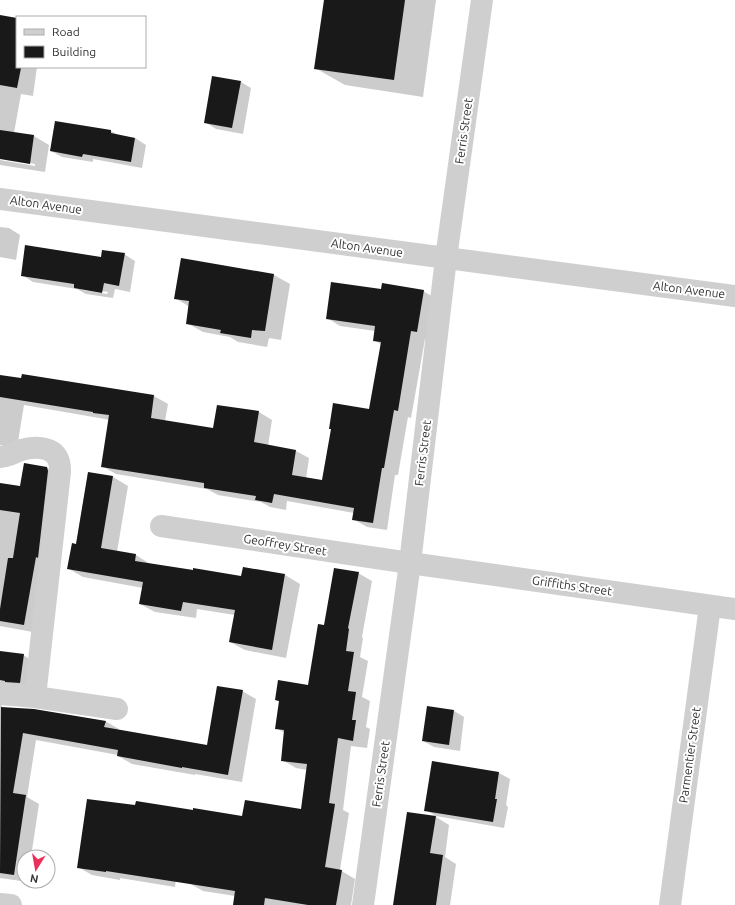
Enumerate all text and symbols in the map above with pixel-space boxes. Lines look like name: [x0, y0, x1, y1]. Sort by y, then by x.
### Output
legend: [16, 16, 146, 68]
text: Road: [52, 25, 80, 38]
text: Building: [52, 45, 96, 58]
street label: Ferris Street: [452, 97, 475, 165]
street label: Alton Avenue: [9, 193, 83, 216]
street label: Alton Avenue: [330, 236, 404, 259]
street label: Alton Avenue: [652, 279, 726, 300]
street label: Ferris Street: [412, 419, 433, 487]
street label: Geoffrey Street: [243, 532, 328, 558]
street label: Griffiths Street: [531, 573, 613, 598]
street label: Parmentier Street: [676, 706, 703, 804]
street label: Ferris Street: [369, 740, 392, 808]
north arrow: [16, 849, 56, 889]
text: N: [29, 872, 39, 885]

